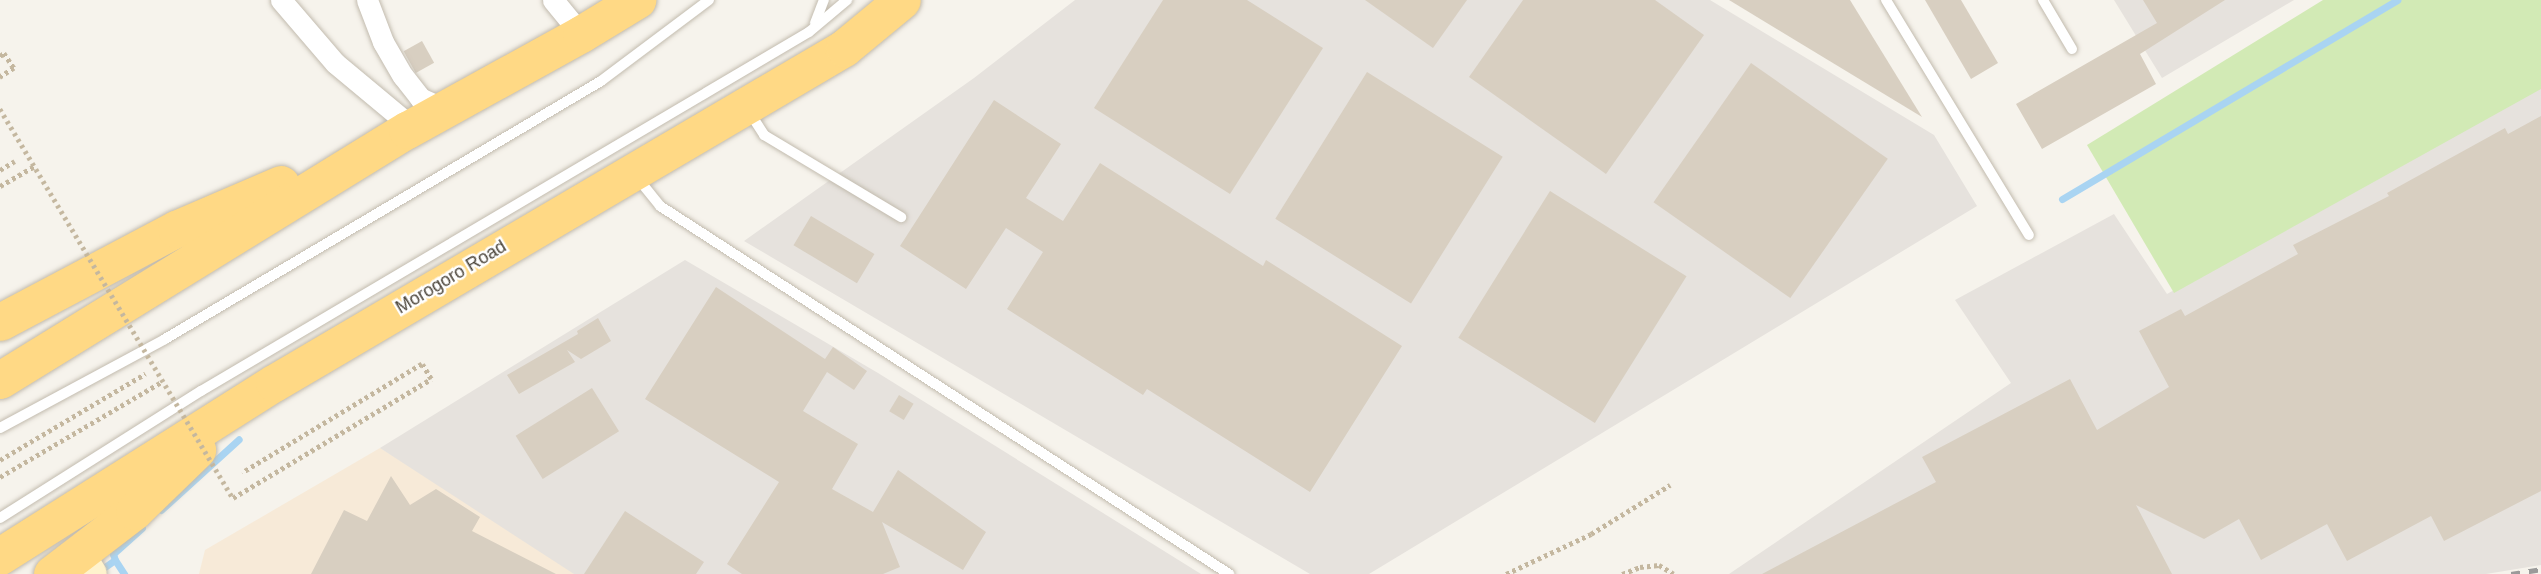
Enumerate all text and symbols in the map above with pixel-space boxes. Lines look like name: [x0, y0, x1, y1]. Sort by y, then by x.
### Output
street label: Morogoro Road: [392, 236, 510, 318]

